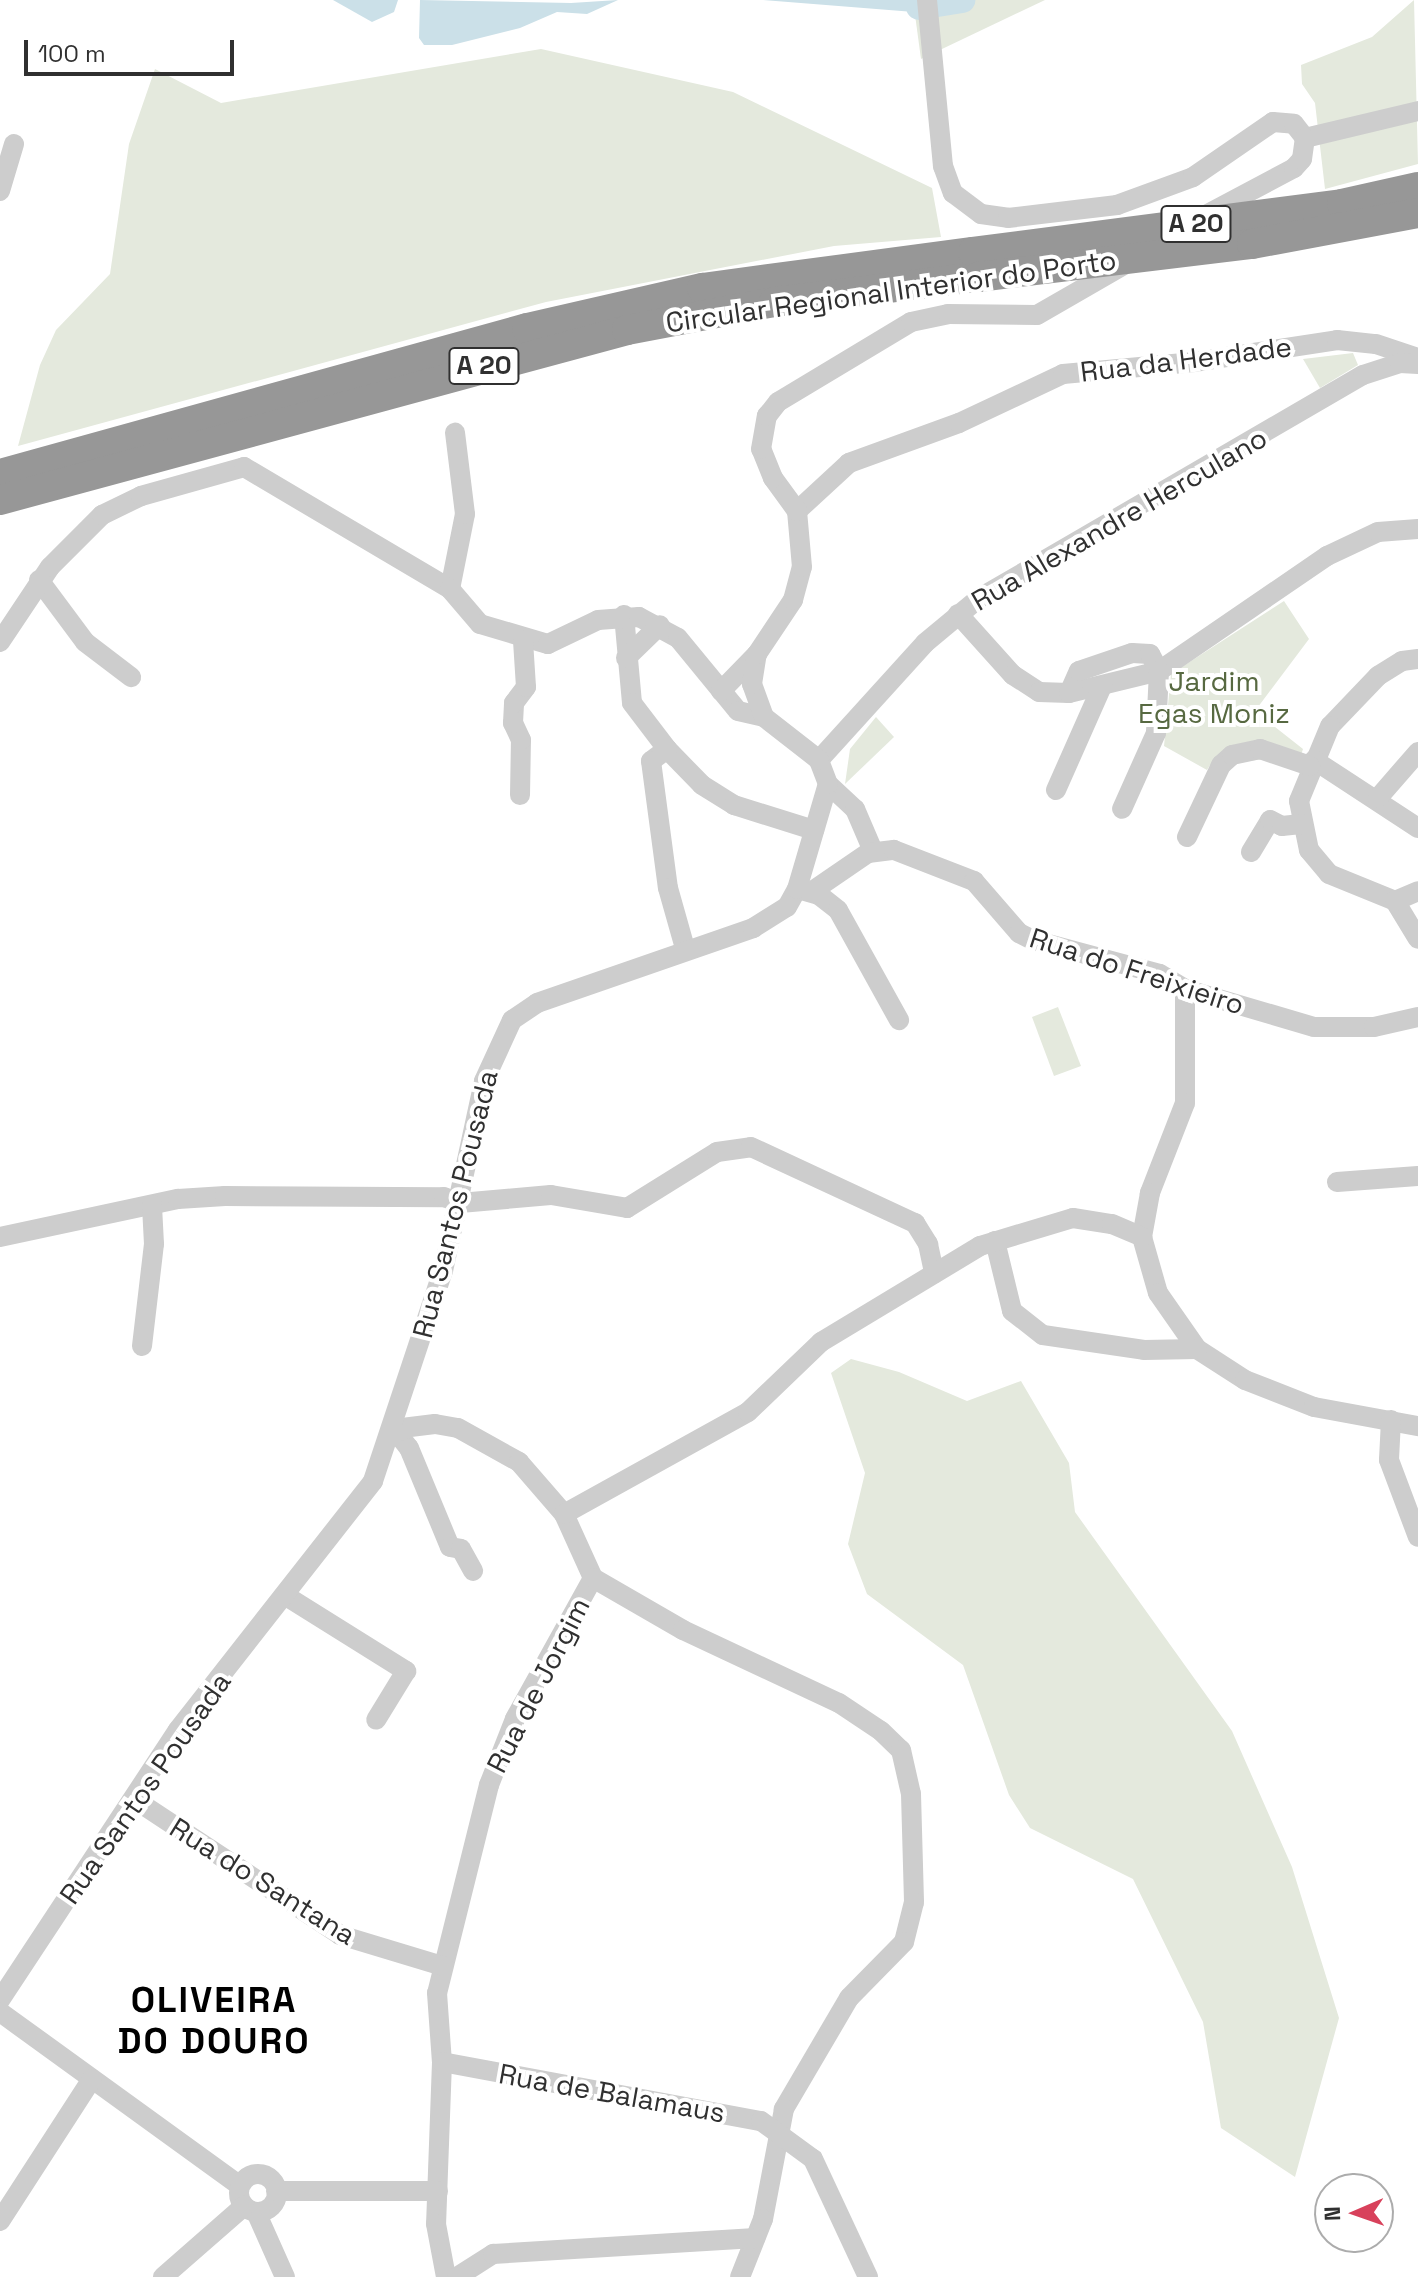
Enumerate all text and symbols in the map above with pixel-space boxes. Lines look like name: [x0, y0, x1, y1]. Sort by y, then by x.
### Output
scale bar: [28, 24, 238, 74]
text: 100 m: [38, 38, 106, 69]
road number: A 20: [1160, 202, 1232, 246]
street label: Circular Regional Interior do Porto: [664, 243, 1118, 339]
street label: Rua da Herdade: [1078, 329, 1294, 389]
road number: A 20: [448, 344, 520, 388]
street label: Rua Alexandre Herculano: [965, 420, 1273, 618]
park label: Jardim Egas Moniz: [1138, 664, 1290, 730]
street label: Rua do Freixieiro: [1026, 920, 1248, 1022]
street label: Rua Santos Pousada: [405, 1066, 505, 1342]
street label: Rua de Jorgim: [479, 1592, 597, 1778]
street label: Rua Santos Pousada: [52, 1666, 238, 1910]
street label: Rua do Santana: [164, 1810, 362, 1952]
district label: OLIVEIRA DO DOURO: [117, 1978, 311, 2063]
street label: Rua de Balamaus: [496, 2057, 728, 2129]
north arrow: [1314, 2173, 1394, 2253]
text: N: [1318, 2206, 1346, 2222]

